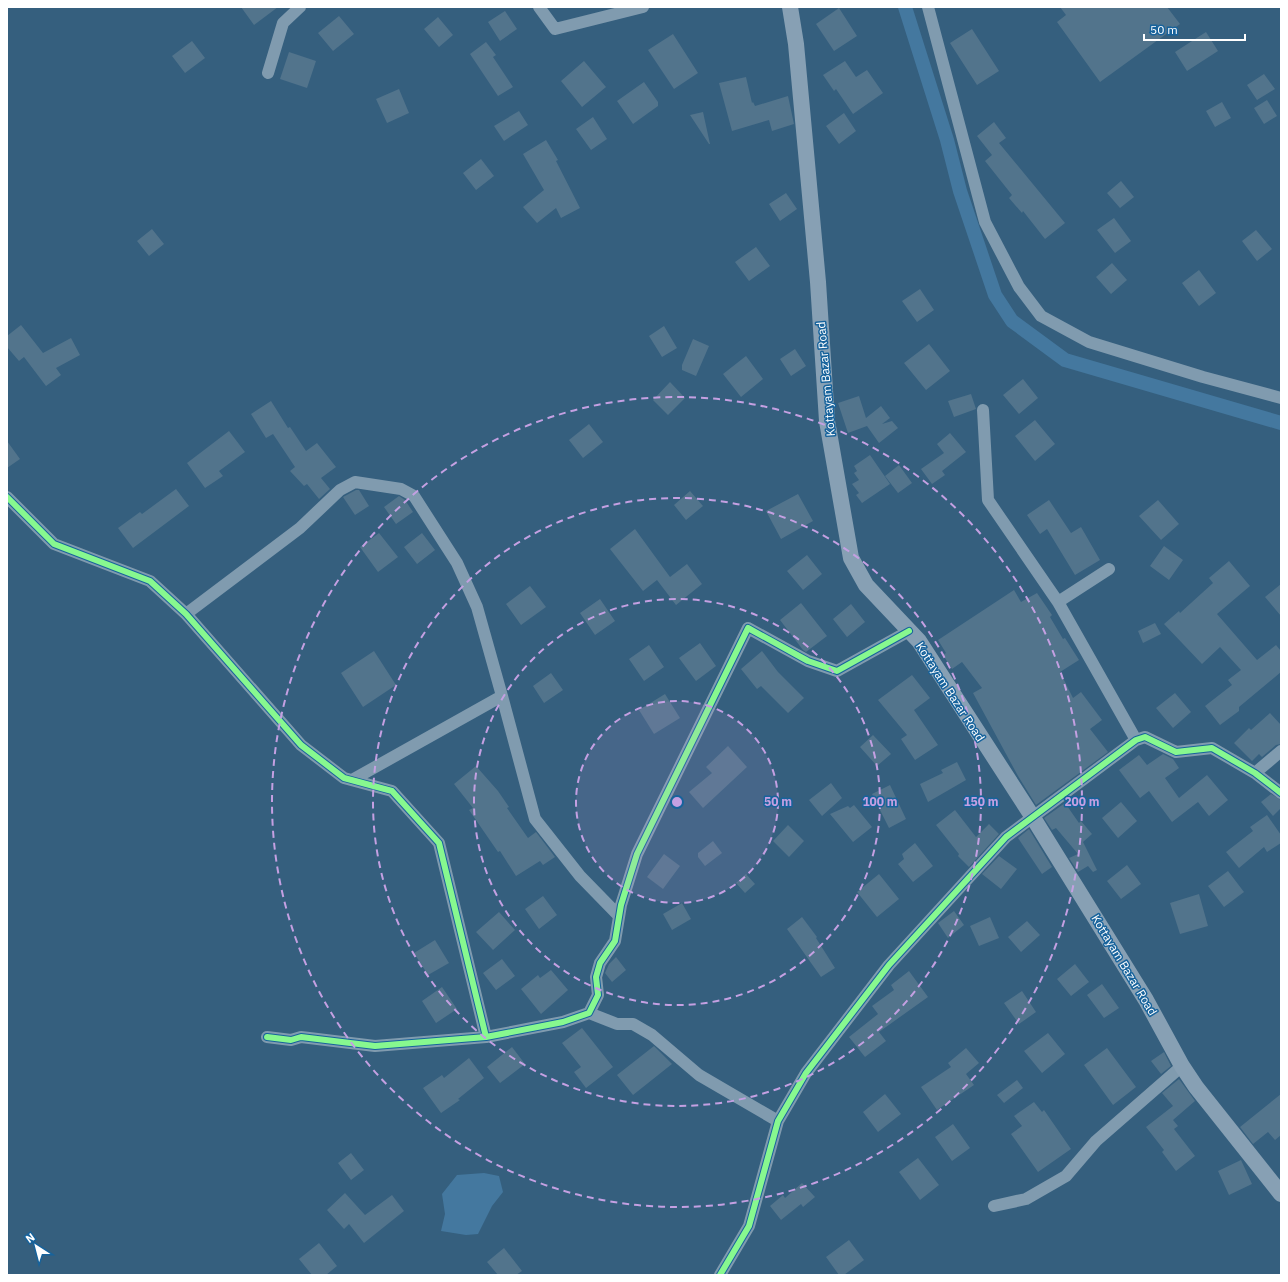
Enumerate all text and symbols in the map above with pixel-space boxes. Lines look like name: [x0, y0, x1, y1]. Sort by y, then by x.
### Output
scale bar: [1144, 16, 1245, 42]
text: 50 m: [1150, 22, 1178, 37]
street label: Kottayam Bazar Road: [813, 321, 838, 437]
street label: Kottayam Bazar Road: [913, 639, 988, 744]
text: 50 m: [764, 794, 792, 809]
text: 100 m: [862, 794, 898, 809]
text: 150 m: [963, 794, 999, 809]
text: 200 m: [1064, 794, 1100, 809]
centre of rings: [670, 795, 684, 809]
street label: Kottayam Bazar Road: [1088, 911, 1161, 1018]
north arrow: [16, 1226, 56, 1266]
text: N: [23, 1230, 37, 1246]

